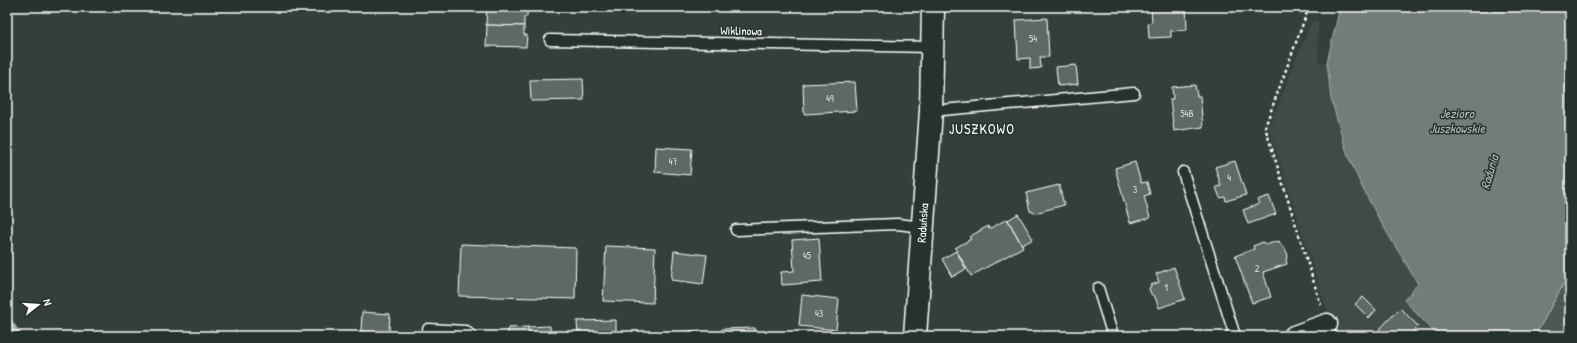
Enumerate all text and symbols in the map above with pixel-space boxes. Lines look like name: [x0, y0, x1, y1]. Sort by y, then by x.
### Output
street label: Wiklinowa: [720, 22, 762, 39]
house number: 54: [1029, 32, 1037, 45]
house number: 49: [826, 92, 834, 105]
water label: Jezioro Juszkowskie: [1429, 104, 1486, 137]
house number: 54B: [1180, 107, 1194, 120]
district label: JUSZKOWO: [949, 119, 1015, 138]
water label: Radunia: [1476, 151, 1503, 191]
house number: 47: [669, 155, 677, 168]
house number: 4: [1227, 171, 1231, 184]
house number: 3: [1133, 183, 1138, 196]
street label: Raduńska: [913, 202, 932, 243]
house number: 45: [803, 249, 812, 262]
house number: 2: [1255, 262, 1260, 275]
house number: 1: [1164, 281, 1168, 294]
north arrow: [18, 285, 58, 325]
text: N: [40, 297, 55, 307]
house number: 43: [815, 307, 824, 320]

